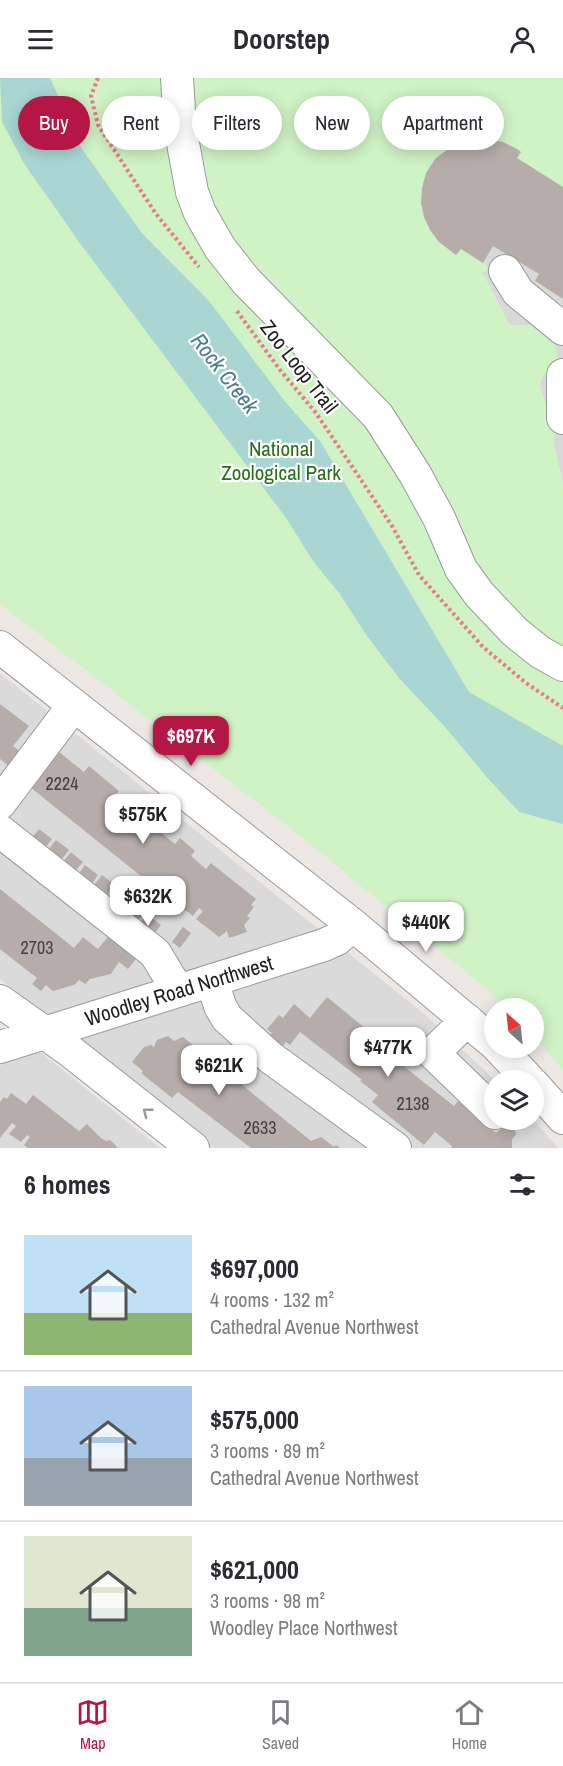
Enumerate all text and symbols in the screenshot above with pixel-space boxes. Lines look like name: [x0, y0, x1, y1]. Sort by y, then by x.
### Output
text: Doorstep: [233, 21, 330, 57]
icon: menu: [24, 23, 57, 56]
icon: person: [506, 23, 539, 56]
chip: Buy: [18, 96, 90, 150]
chip: Rent: [102, 96, 180, 150]
chip: Filters: [192, 96, 282, 150]
chip: New: [294, 96, 370, 150]
chip: Apartment: [382, 96, 504, 150]
street label: Zoo Loop Trail: [254, 314, 345, 419]
water label: Rock Creek: [184, 327, 266, 420]
park label: National Zoological Park: [221, 434, 341, 487]
pin: $697K: [149, 716, 233, 767]
text: $697K: [167, 722, 215, 749]
house number: 2224: [46, 771, 78, 796]
pin: $575K: [101, 794, 185, 845]
text: $575K: [119, 800, 167, 827]
pin: $632K: [106, 876, 190, 927]
text: $632K: [124, 882, 172, 909]
pin: $440K: [384, 902, 468, 953]
text: $440K: [402, 908, 450, 935]
house number: 2703: [21, 935, 53, 960]
street label: Woodley Road Northwest: [81, 948, 277, 1033]
north arrow: [484, 998, 544, 1058]
map controls: [484, 998, 544, 1130]
pin: $477K: [346, 1027, 430, 1078]
text: $477K: [364, 1033, 412, 1060]
pin: $621K: [177, 1045, 261, 1096]
text: $621K: [195, 1051, 243, 1078]
button: layers: [484, 1070, 544, 1130]
house number: 2138: [397, 1091, 429, 1116]
one-way arrow: [143, 1108, 154, 1119]
house number: 2633: [244, 1115, 276, 1140]
text: 6 homes: [24, 1167, 111, 1202]
icon: filters: [506, 1168, 539, 1201]
text: $697,000: [210, 1251, 299, 1286]
icon: home: [72, 1259, 144, 1331]
text: 4 rooms · 132 m²: [210, 1286, 334, 1313]
text: Cathedral Avenue Northwest: [210, 1313, 418, 1340]
text: $575,000: [210, 1402, 299, 1437]
icon: home: [72, 1410, 144, 1482]
text: 3 rooms · 89 m²: [210, 1437, 325, 1464]
text: Cathedral Avenue Northwest: [210, 1464, 418, 1491]
text: $621,000: [210, 1552, 299, 1587]
icon: home: [72, 1560, 144, 1632]
text: 3 rooms · 98 m²: [210, 1587, 325, 1614]
text: Woodley Place Northwest: [210, 1614, 397, 1641]
tab: Map: [76, 1696, 109, 1754]
tab: Saved: [262, 1696, 299, 1754]
tab: Home: [452, 1696, 487, 1754]

